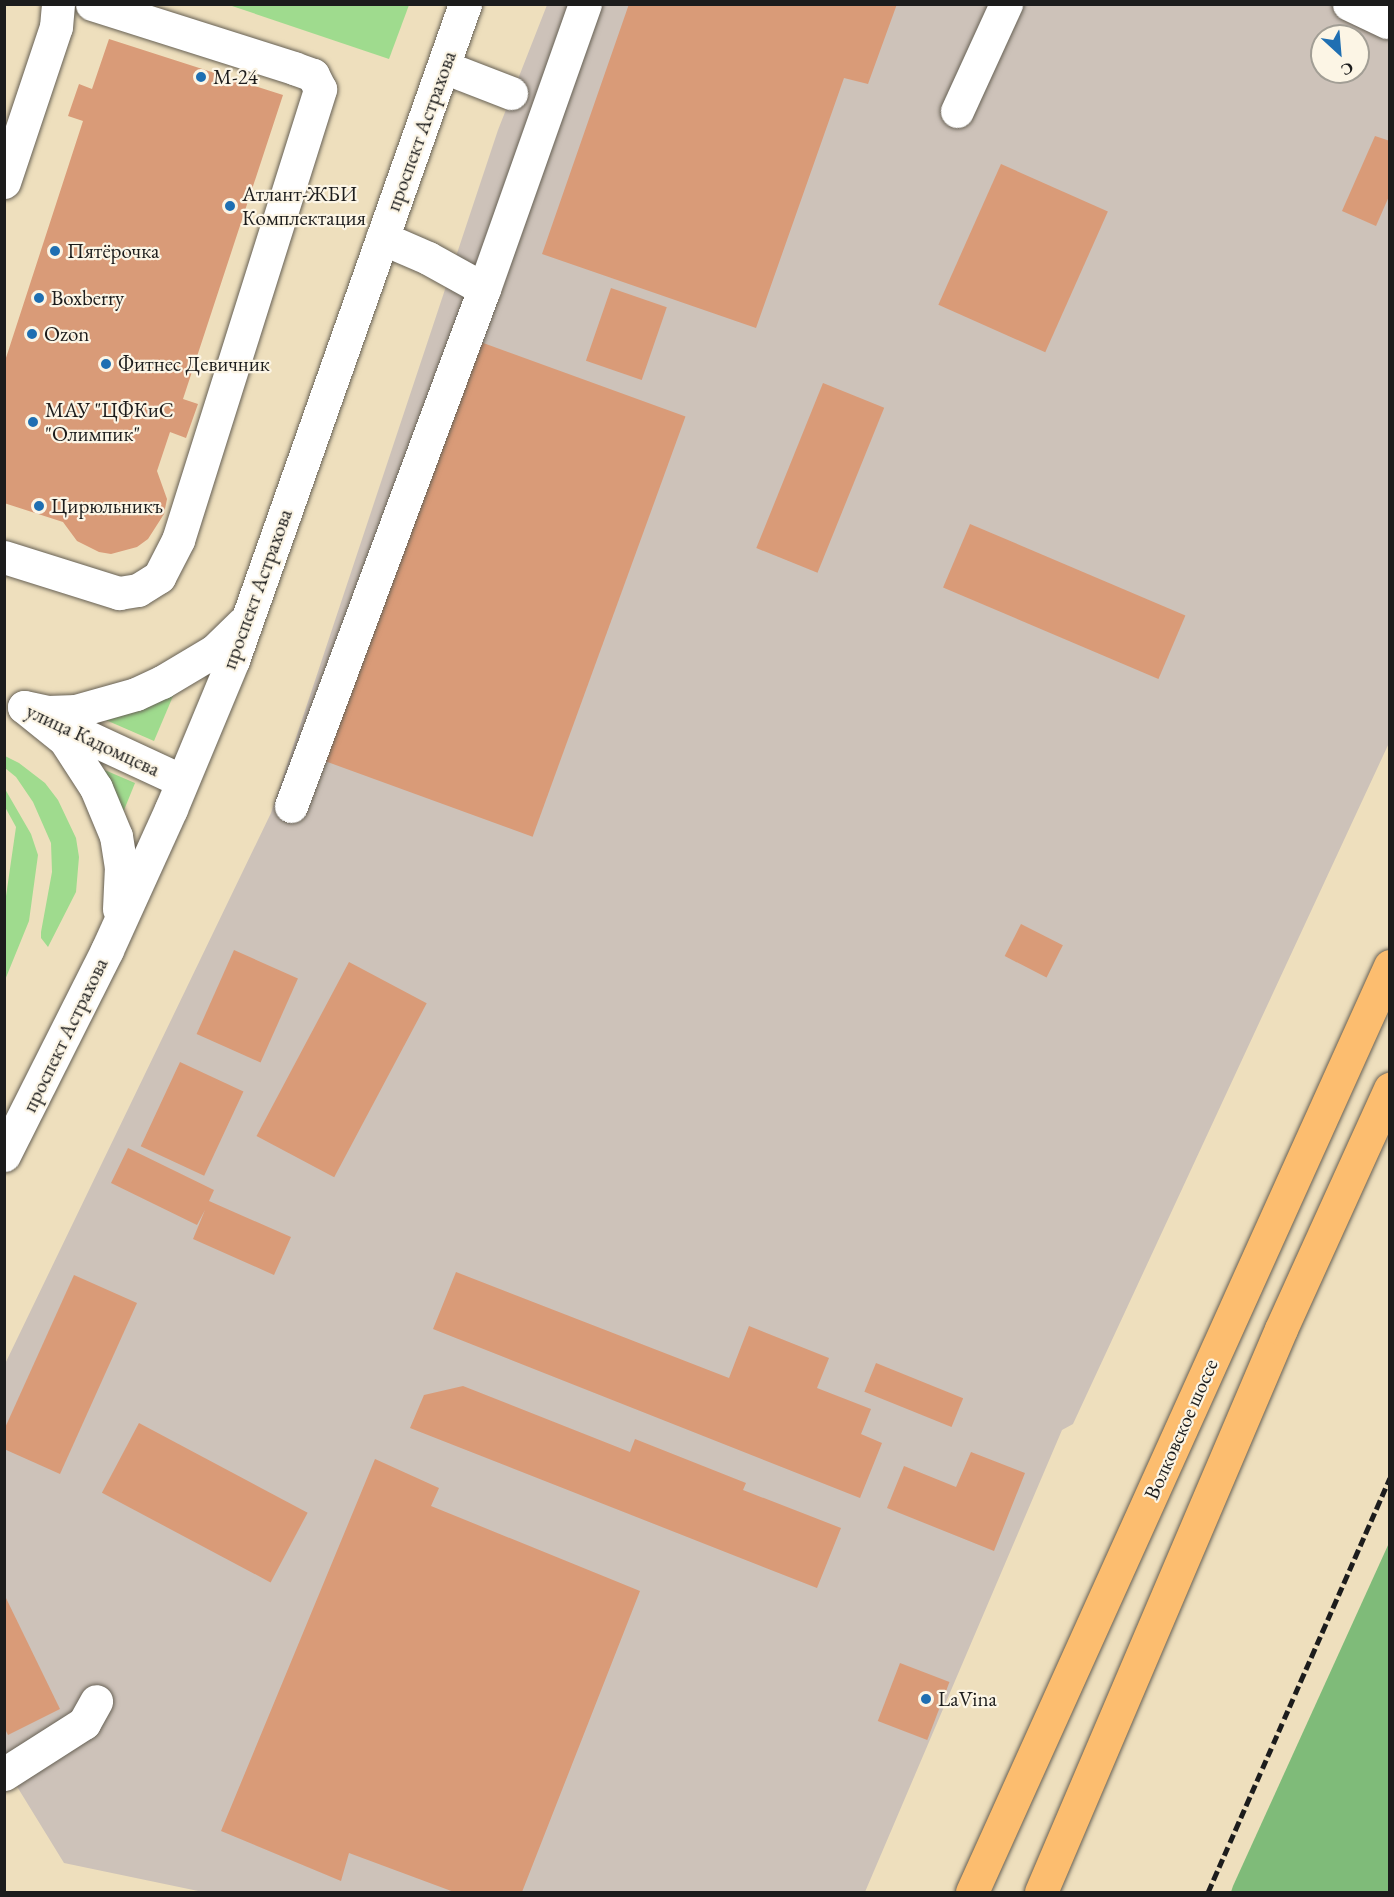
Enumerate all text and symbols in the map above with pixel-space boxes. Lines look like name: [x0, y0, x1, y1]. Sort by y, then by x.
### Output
north arrow: [1310, 24, 1370, 84]
street label: проспект Астрахова: [380, 48, 462, 214]
text: С: [1338, 57, 1357, 81]
place label: М-24: [213, 64, 258, 90]
marker: М-24: [194, 70, 208, 84]
place label: Атлант-ЖБИ Комплектация: [242, 181, 366, 231]
marker: Атлант-ЖБИ Комплектация: [223, 199, 237, 213]
place label: Пятёрочка: [67, 238, 159, 264]
marker: Пятёрочка: [48, 244, 62, 258]
place label: Boxberry: [51, 285, 124, 311]
marker: Boxberry: [32, 291, 46, 305]
place label: Ozon: [44, 321, 89, 347]
marker: Ozon: [25, 327, 39, 341]
place label: Фитнес Девичник: [118, 351, 270, 377]
marker: Фитнес Девичник: [99, 357, 113, 371]
place label: МАУ "ЦФКиС "Олимпик": [45, 397, 174, 447]
marker: МАУ "ЦФКиС "Олимпик": [26, 415, 40, 429]
place label: Цирюльникъ: [51, 493, 163, 519]
marker: Цирюльникъ: [32, 499, 46, 513]
street label: проспект Астрахова: [216, 506, 298, 672]
street label: улица Кадомцева: [22, 698, 164, 782]
street label: проспект Астрахова: [17, 954, 113, 1116]
street label: Волковское шоссе: [1139, 1355, 1223, 1503]
place label: LaVina: [938, 1686, 997, 1712]
marker: LaVina: [919, 1692, 933, 1706]

